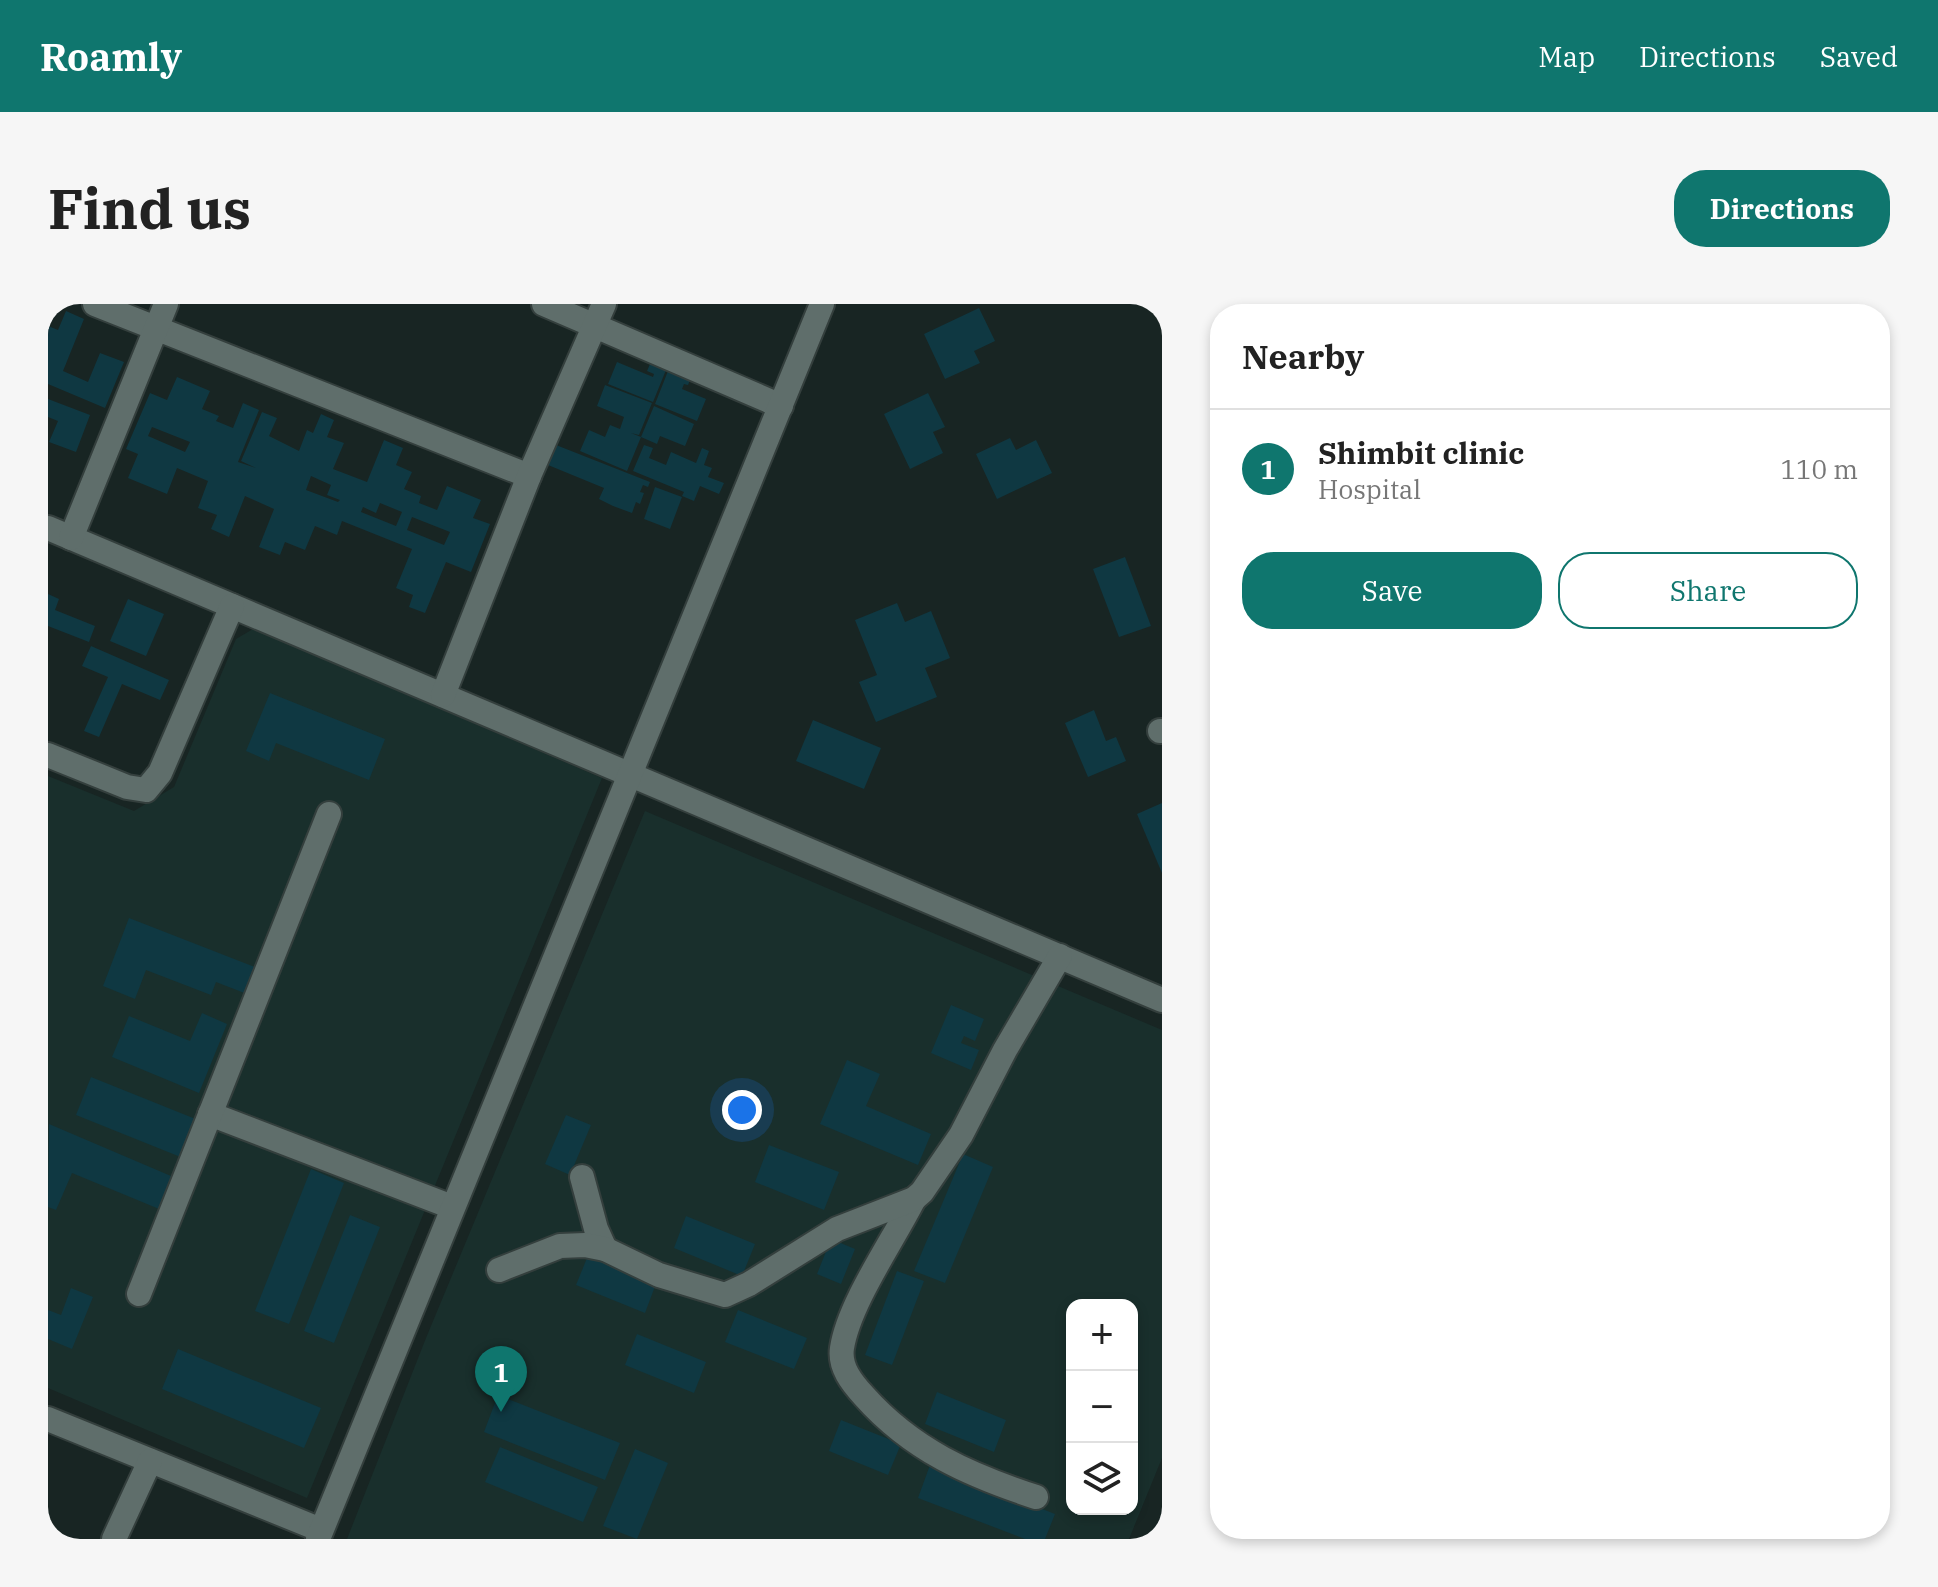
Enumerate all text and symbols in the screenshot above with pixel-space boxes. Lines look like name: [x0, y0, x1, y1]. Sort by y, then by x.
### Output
text: Roamly: [40, 32, 182, 81]
text: Map: [1538, 38, 1595, 75]
text: Directions: [1639, 38, 1776, 75]
text: Saved: [1820, 38, 1898, 75]
button: Directions: [1674, 170, 1890, 247]
text: Find us: [48, 172, 251, 244]
text: Nearby: [1242, 334, 1364, 378]
text: Shimbit clinic: [1318, 433, 1524, 472]
text: 1: [1260, 452, 1276, 486]
text: 110 m: [1780, 452, 1858, 486]
text: Hospital: [1318, 472, 1421, 506]
button: Save: [1242, 552, 1542, 629]
button: Share: [1558, 552, 1858, 629]
your location: [722, 1090, 762, 1130]
map controls: [1066, 1299, 1138, 1515]
button: +: [1066, 1299, 1138, 1371]
pin: 1: [475, 1346, 527, 1412]
button: −: [1066, 1371, 1138, 1443]
button: layers: [1066, 1443, 1138, 1515]

